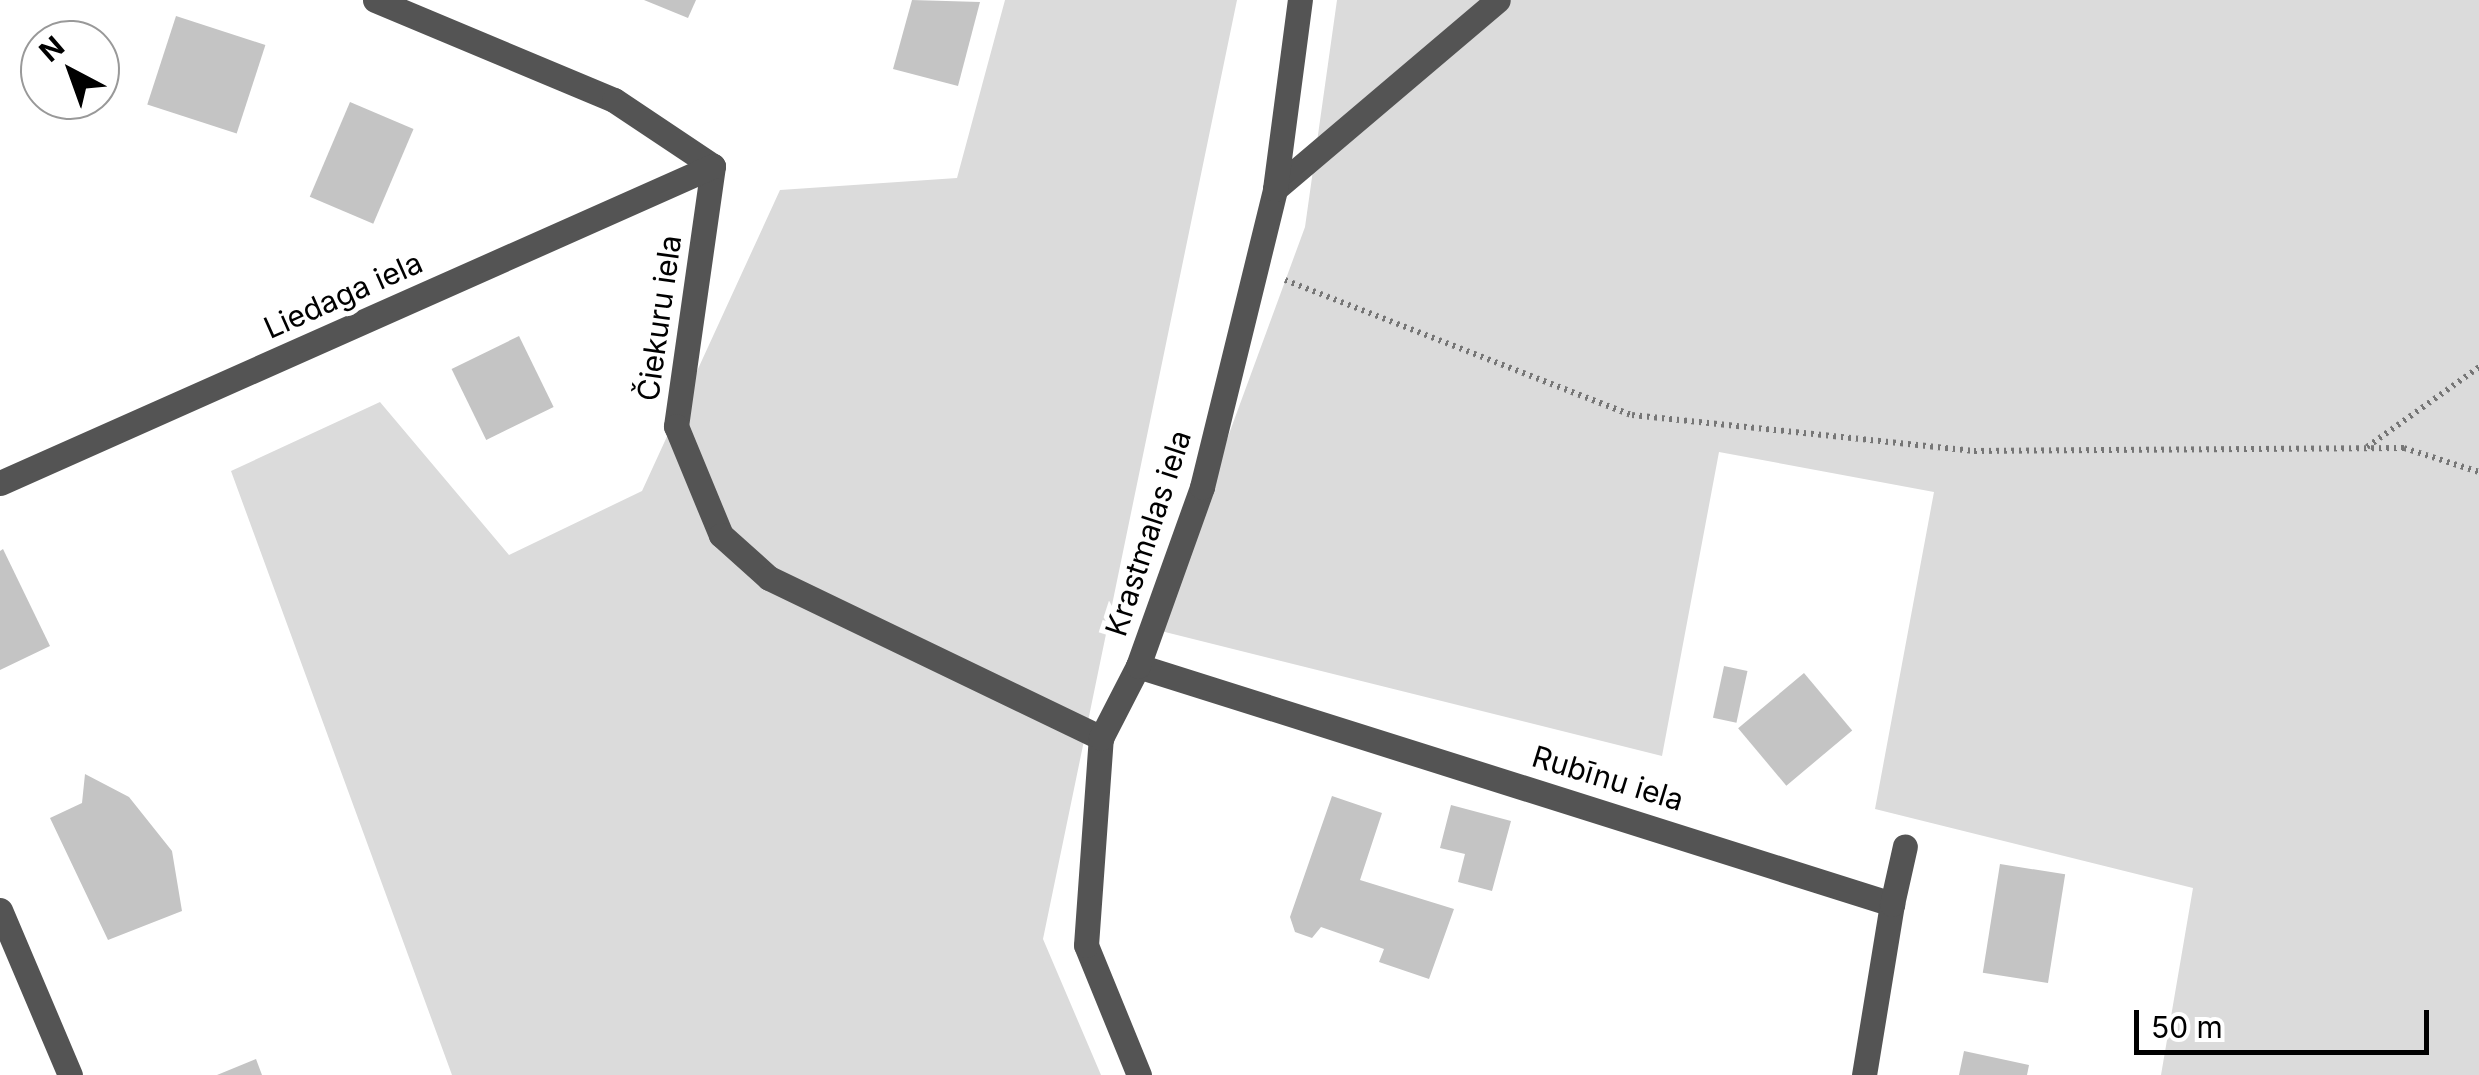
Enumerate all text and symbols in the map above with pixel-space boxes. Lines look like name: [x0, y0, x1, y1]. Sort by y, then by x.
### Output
north arrow: [20, 20, 120, 120]
text: N: [32, 29, 71, 69]
street label: Čiekuru iela: [630, 233, 688, 403]
street label: Liedaga iela: [258, 244, 428, 346]
street label: Krastmalas iela: [1098, 426, 1198, 640]
street label: Rubīnu iela: [1528, 738, 1688, 818]
scale bar: [2139, 990, 2434, 1052]
text: 50 m: [2151, 1009, 2223, 1045]

